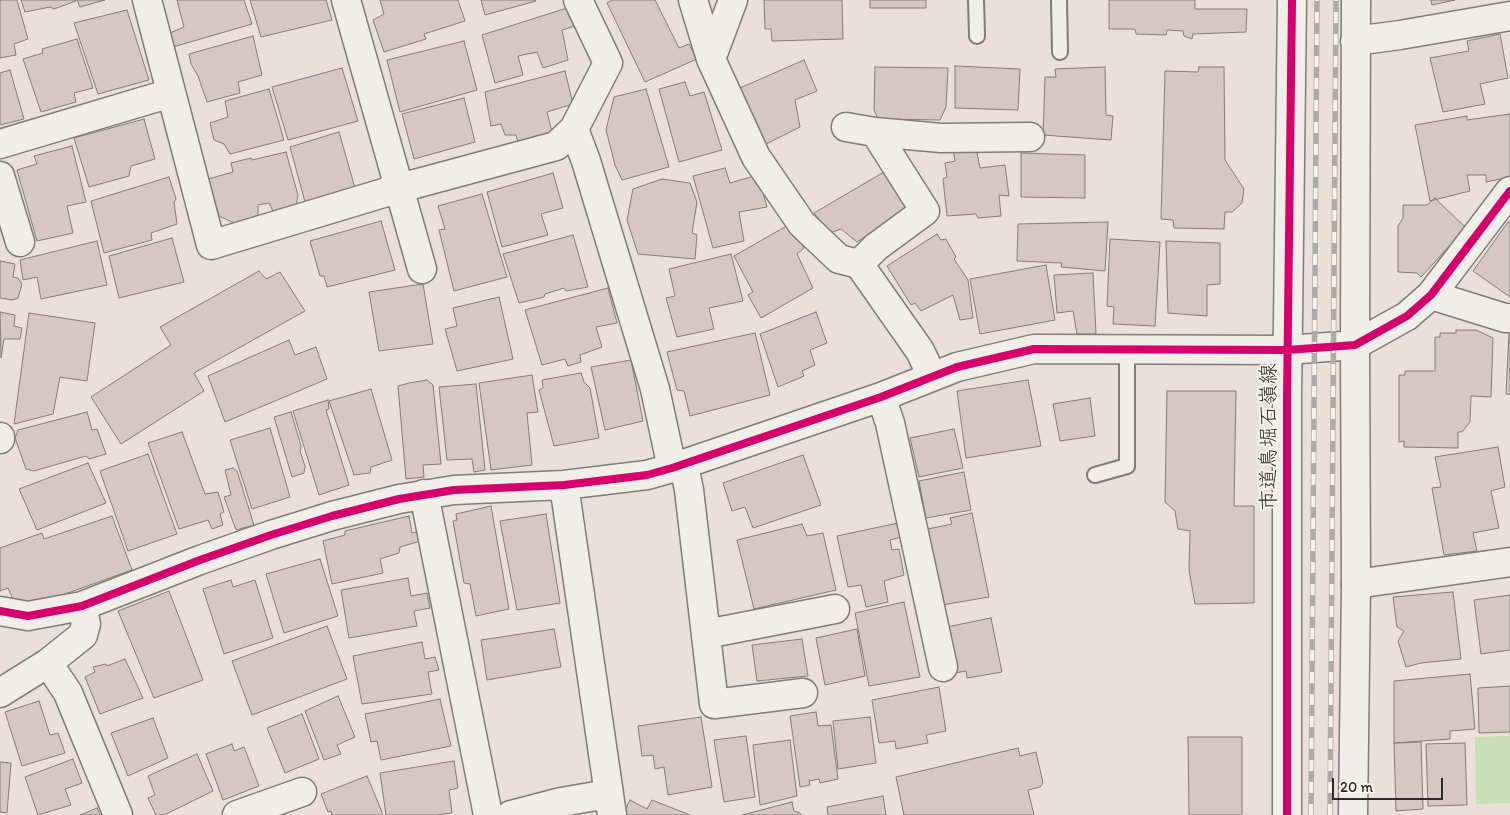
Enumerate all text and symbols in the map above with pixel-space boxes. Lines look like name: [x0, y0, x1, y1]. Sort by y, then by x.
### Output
street label: 市道鳥堀石嶺線: [1257, 364, 1283, 510]
scale bar: [1335, 768, 1446, 800]
text: 20 m: [1340, 778, 1373, 796]

